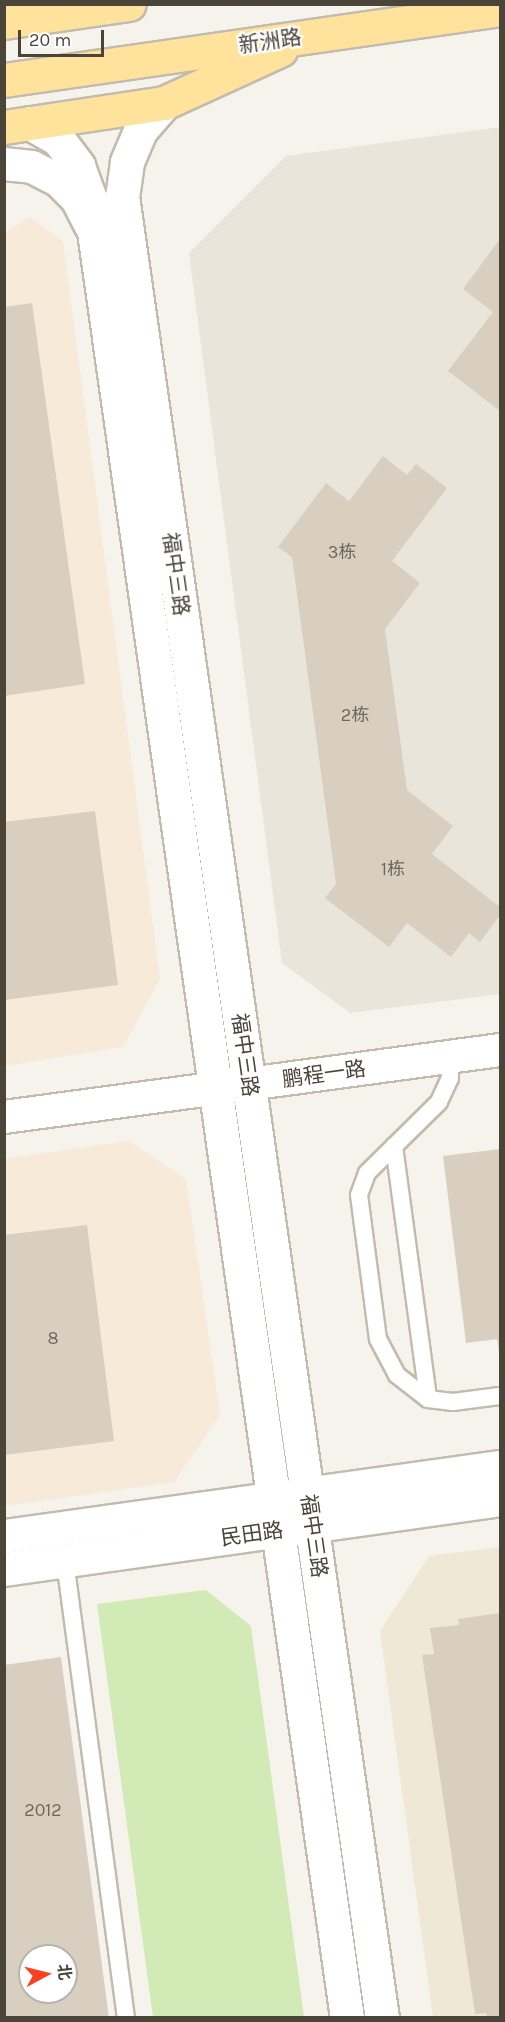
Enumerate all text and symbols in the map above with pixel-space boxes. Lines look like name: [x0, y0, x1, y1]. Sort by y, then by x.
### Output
scale bar: [21, 18, 106, 56]
street label: 新洲路: [237, 24, 303, 58]
text: 20 m: [29, 29, 71, 51]
street label: 福中三路: [158, 531, 194, 617]
house number: 3栋: [328, 541, 356, 563]
house number: 2栋: [341, 704, 369, 726]
house number: 1栋: [381, 858, 405, 880]
street label: 福中三路: [227, 1012, 263, 1098]
street label: 鹏程一路: [281, 1056, 367, 1092]
house number: 8: [47, 1327, 59, 1349]
street label: 福中三路: [296, 1493, 332, 1579]
street label: 民田路: [219, 1517, 285, 1551]
house number: 2012: [24, 1799, 62, 1821]
north arrow: [18, 1944, 78, 2004]
text: 北: [54, 1963, 75, 1981]

